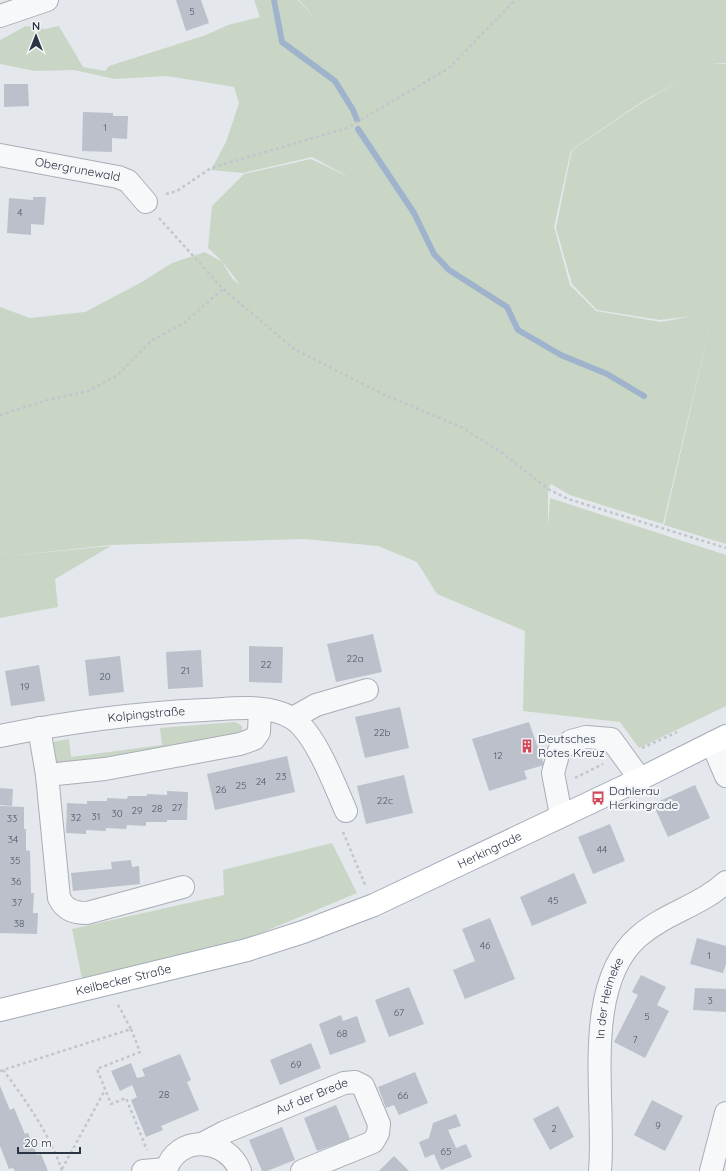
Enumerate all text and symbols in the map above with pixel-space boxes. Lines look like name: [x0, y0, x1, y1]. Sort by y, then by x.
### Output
house number: 5: [189, 5, 195, 18]
north arrow: [16, 16, 56, 56]
text: N: [32, 19, 40, 33]
house number: 1: [103, 121, 107, 134]
street label: Obergrunewald: [34, 154, 122, 184]
house number: 4: [17, 206, 23, 219]
house number: 22a: [346, 652, 364, 665]
house number: 22: [260, 658, 272, 671]
house number: 21: [180, 664, 190, 677]
house number: 20: [99, 670, 111, 683]
house number: 19: [20, 680, 30, 693]
street label: Kolpingstraße: [107, 703, 186, 725]
house number: 22b: [373, 726, 391, 739]
place label: Deutsches Rotes Kreuz: [538, 731, 605, 760]
building icon: Deutsches Rotes Kreuz: [519, 738, 535, 754]
house number: 12: [493, 749, 503, 762]
house number: 23: [276, 770, 286, 783]
house number: 24: [256, 775, 266, 788]
house number: 25: [236, 779, 247, 792]
house number: 26: [216, 783, 227, 796]
place label: Dahlerau Herkingrade: [609, 783, 678, 812]
bus stop icon: Dahlerau Herkingrade: [590, 790, 606, 806]
house number: 22c: [377, 794, 393, 807]
house number: 27: [172, 801, 182, 814]
house number: 28: [152, 802, 162, 815]
house number: 29: [131, 804, 143, 817]
house number: 30: [111, 807, 123, 820]
house number: 31: [92, 810, 100, 823]
house number: 32: [71, 811, 82, 824]
house number: 33: [7, 812, 17, 825]
street label: Herkingrade: [455, 828, 524, 871]
house number: 34: [8, 833, 18, 846]
house number: 44: [597, 843, 607, 856]
house number: 35: [10, 854, 20, 867]
house number: 36: [11, 875, 22, 888]
house number: 45: [548, 894, 558, 907]
house number: 37: [12, 896, 22, 909]
house number: 38: [14, 917, 24, 930]
house number: 46: [480, 939, 491, 952]
house number: 1: [707, 949, 711, 962]
street label: In der Heimeke: [592, 954, 627, 1039]
street label: Keilbecker Straße: [74, 961, 173, 998]
house number: 3: [707, 994, 713, 1007]
house number: 67: [394, 1006, 404, 1019]
house number: 5: [644, 1010, 650, 1023]
house number: 68: [337, 1027, 347, 1040]
house number: 7: [632, 1033, 638, 1046]
house number: 69: [291, 1058, 302, 1071]
street label: Auf der Brede: [273, 1075, 349, 1117]
house number: 28: [159, 1088, 169, 1101]
house number: 66: [398, 1089, 409, 1102]
house number: 9: [655, 1119, 661, 1132]
house number: 2: [551, 1122, 557, 1135]
scale bar: [18, 1129, 80, 1155]
text: 20 m: [24, 1135, 52, 1150]
house number: 65: [441, 1145, 451, 1158]

